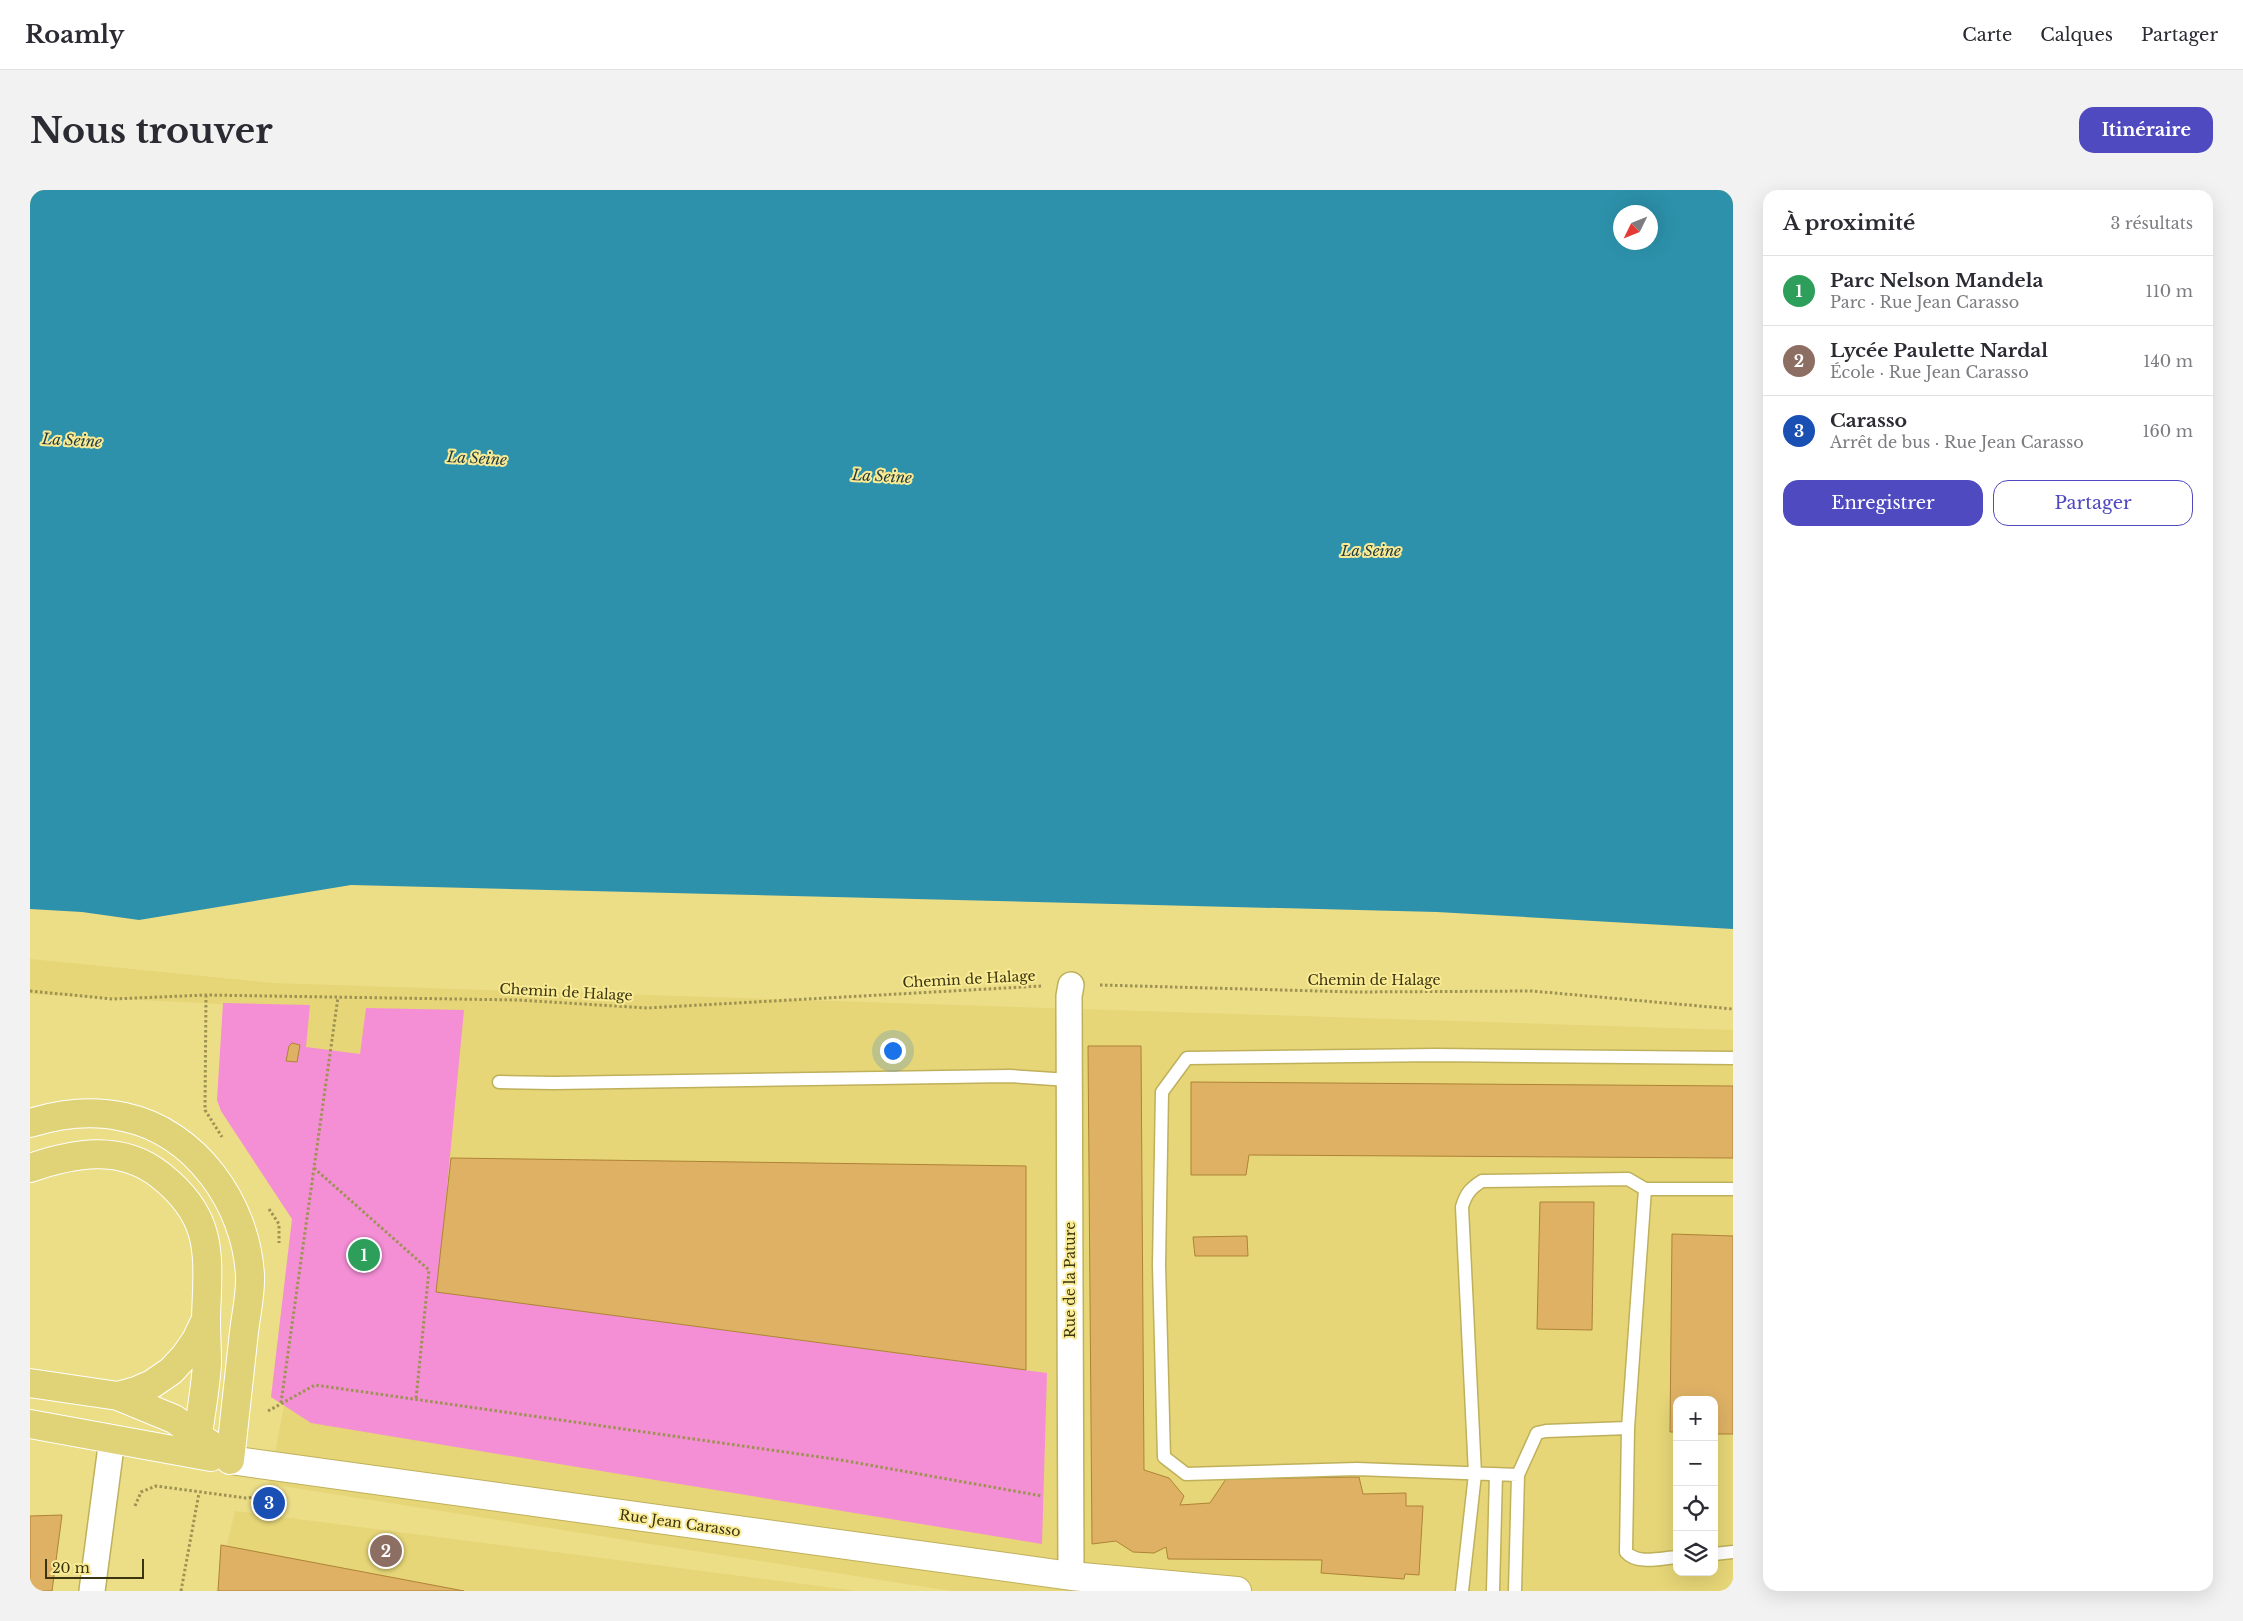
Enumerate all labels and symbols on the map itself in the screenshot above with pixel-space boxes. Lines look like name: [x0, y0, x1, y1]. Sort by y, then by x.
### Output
north arrow: [1613, 205, 1658, 250]
water label: La Seine: [41, 429, 103, 451]
water label: La Seine: [446, 447, 508, 469]
water label: La Seine: [851, 465, 913, 487]
water label: La Seine: [1340, 541, 1401, 560]
street label: Chemin de Halage: [902, 967, 1036, 991]
street label: Chemin de Halage: [1307, 971, 1441, 989]
street label: Chemin de Halage: [499, 980, 633, 1004]
your location: [880, 1038, 906, 1064]
street label: Rue de la Pature: [1061, 1222, 1079, 1338]
pin: 1: [348, 1236, 380, 1274]
pin: 3: [253, 1484, 285, 1522]
street label: Rue Jean Carasso: [618, 1506, 742, 1540]
pin: 2: [370, 1532, 402, 1570]
scale bar: [45, 1556, 144, 1579]

